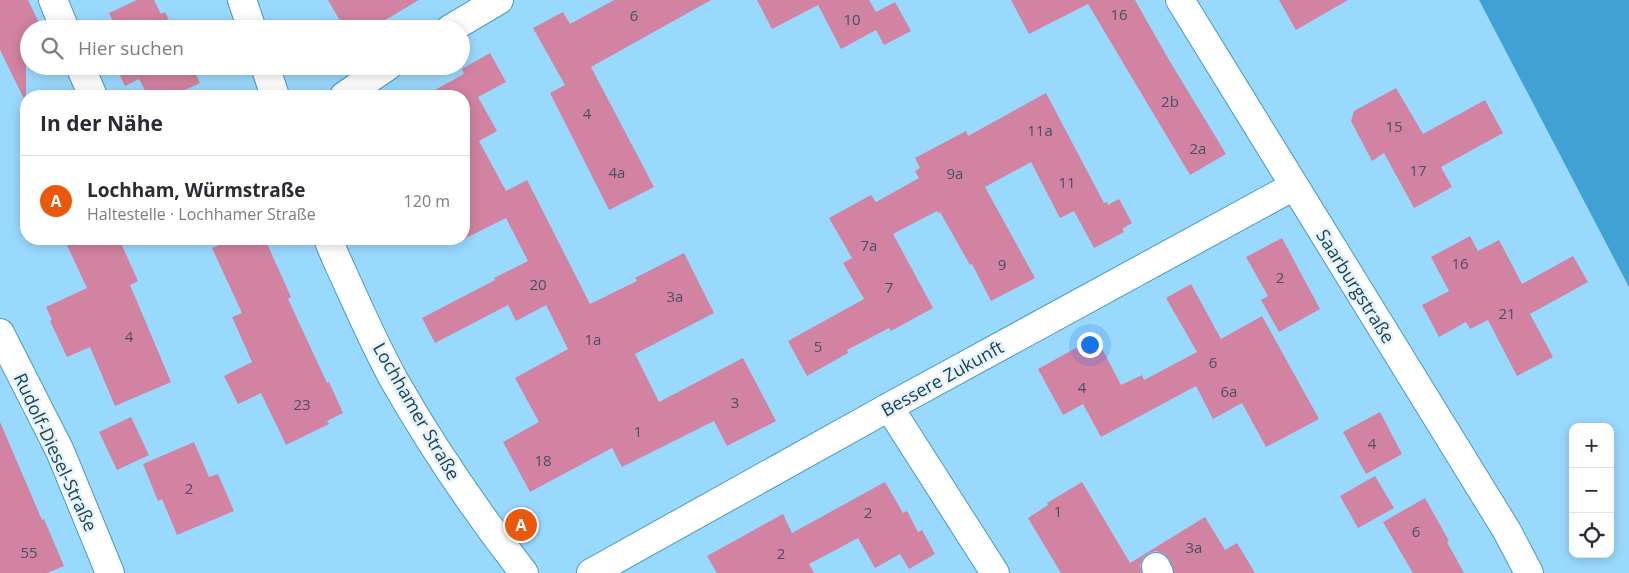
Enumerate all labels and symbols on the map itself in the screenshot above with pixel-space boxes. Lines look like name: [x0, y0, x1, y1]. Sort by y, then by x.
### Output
house number: 16: [1110, 4, 1128, 24]
house number: 6: [630, 5, 638, 25]
house number: 10: [843, 9, 861, 29]
house number: 2b: [1161, 91, 1179, 111]
house number: 4: [583, 103, 592, 123]
house number: 15: [1385, 116, 1403, 136]
house number: 11a: [1027, 120, 1053, 140]
house number: 2a: [1190, 138, 1206, 158]
house number: 17: [1409, 160, 1427, 180]
house number: 4a: [609, 162, 625, 182]
house number: 9a: [947, 163, 963, 183]
house number: 11: [1058, 172, 1076, 192]
street label: Saarburgstraße: [1311, 224, 1401, 348]
house number: 7a: [861, 235, 877, 255]
house number: 16: [1451, 253, 1469, 273]
house number: 9: [998, 254, 1006, 274]
house number: 2: [1276, 267, 1284, 287]
house number: 20: [529, 274, 547, 294]
house number: 7: [885, 277, 893, 297]
house number: 3a: [667, 286, 683, 306]
house number: 21: [1498, 303, 1516, 323]
house number: 4: [125, 326, 134, 346]
house number: 1a: [585, 329, 601, 349]
your location: [1077, 332, 1103, 358]
street label: Bessere Zukunft: [876, 334, 1008, 422]
house number: 5: [814, 336, 822, 356]
street label: Lochhamer Straße: [368, 338, 466, 484]
house number: 6: [1209, 352, 1217, 372]
street label: Rudolf-Diesel-Straße: [9, 369, 103, 535]
house number: 4: [1078, 377, 1087, 397]
house number: 6a: [1221, 381, 1237, 401]
house number: 3: [731, 392, 739, 412]
house number: 23: [293, 394, 311, 414]
house number: 1: [634, 421, 642, 441]
house number: 4: [1368, 433, 1377, 453]
house number: 18: [534, 450, 552, 470]
house number: 2: [185, 478, 193, 498]
house number: 1: [1054, 501, 1062, 521]
house number: 2: [864, 502, 872, 522]
pin: A: [505, 506, 537, 544]
house number: 6: [1412, 521, 1420, 541]
house number: 3a: [1186, 537, 1202, 557]
house number: 55: [20, 542, 38, 562]
house number: 2: [777, 543, 785, 563]

